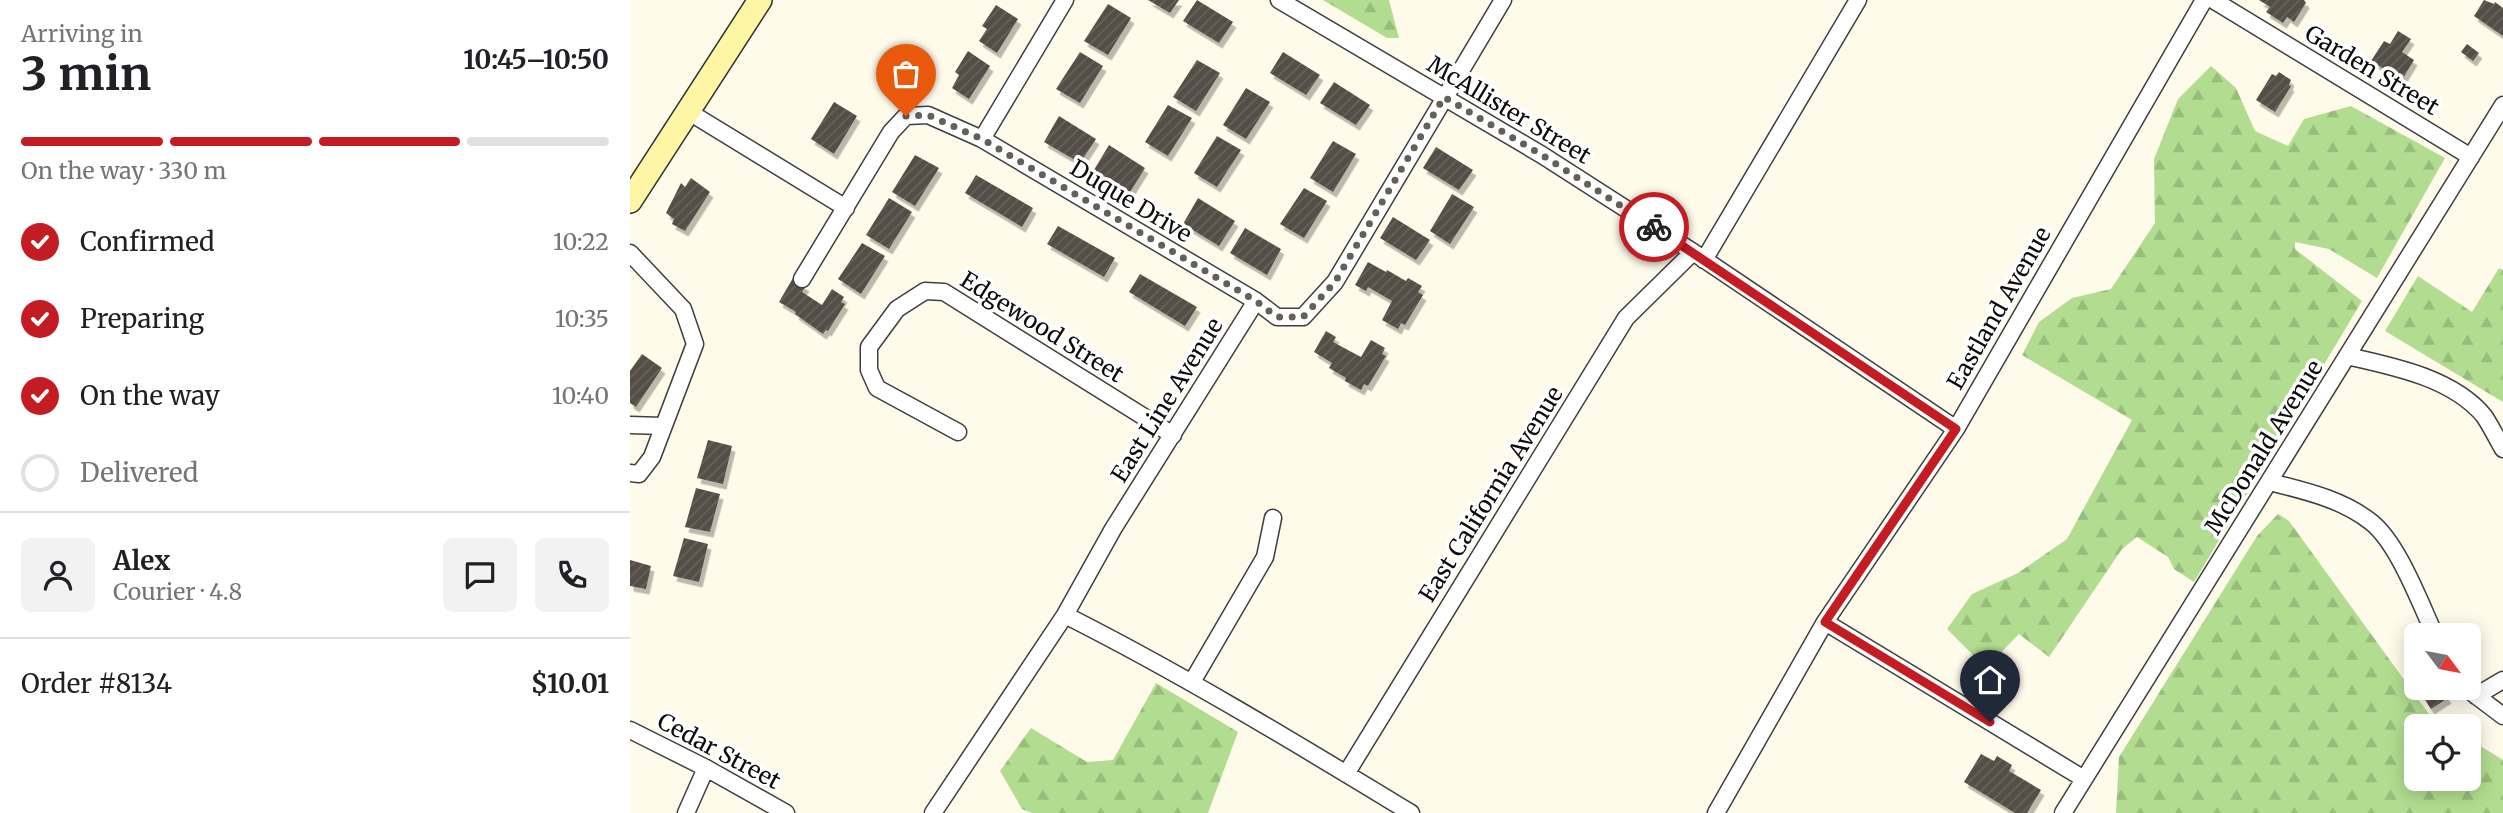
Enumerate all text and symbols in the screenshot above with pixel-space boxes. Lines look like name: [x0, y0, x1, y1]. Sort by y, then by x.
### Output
street label: Garden Street: [2300, 18, 2445, 121]
text: Arriving in: [21, 19, 143, 48]
text: 10:45–10:50: [463, 43, 609, 76]
pin: [876, 44, 936, 116]
text: 3 min: [21, 45, 151, 103]
street label: McAllister Street: [1422, 49, 1596, 170]
icon: bag: [887, 55, 925, 93]
street label: Duque Drive: [1065, 153, 1197, 248]
text: On the way · 330 m: [21, 156, 226, 185]
courier: [1619, 192, 1689, 262]
icon: bike: [1635, 208, 1673, 246]
street label: Eastland Avenue: [1940, 221, 2057, 394]
icon: check: [21, 223, 59, 261]
text: Confirmed: [80, 225, 215, 258]
text: 10:22: [553, 227, 609, 256]
street label: Edgewood Street: [955, 265, 1129, 388]
icon: check: [21, 300, 59, 338]
text: Preparing: [80, 302, 204, 335]
text: 10:35: [555, 304, 609, 333]
street label: East Line Avenue: [1104, 312, 1229, 487]
street label: McDonald Avenue: [2198, 354, 2329, 539]
icon: check: [21, 377, 59, 415]
text: On the way: [80, 379, 220, 412]
text: 10:40: [552, 381, 609, 410]
street label: East California Avenue: [1412, 381, 1569, 607]
text: Delivered: [80, 456, 199, 489]
button: person: [21, 538, 95, 612]
button: chat: [443, 538, 517, 612]
button: phone: [535, 538, 609, 612]
text: Alex: [113, 544, 170, 577]
text: Courier · 4.8: [113, 577, 242, 606]
north arrow: [2404, 623, 2482, 700]
map controls: [2404, 623, 2481, 791]
pin: [1960, 650, 2020, 722]
icon: home: [1971, 661, 2009, 699]
text: Order #8134: [21, 667, 172, 700]
text: $10.01: [531, 667, 609, 700]
street label: Cedar Street: [653, 706, 786, 795]
button: locate: [2404, 714, 2481, 791]

